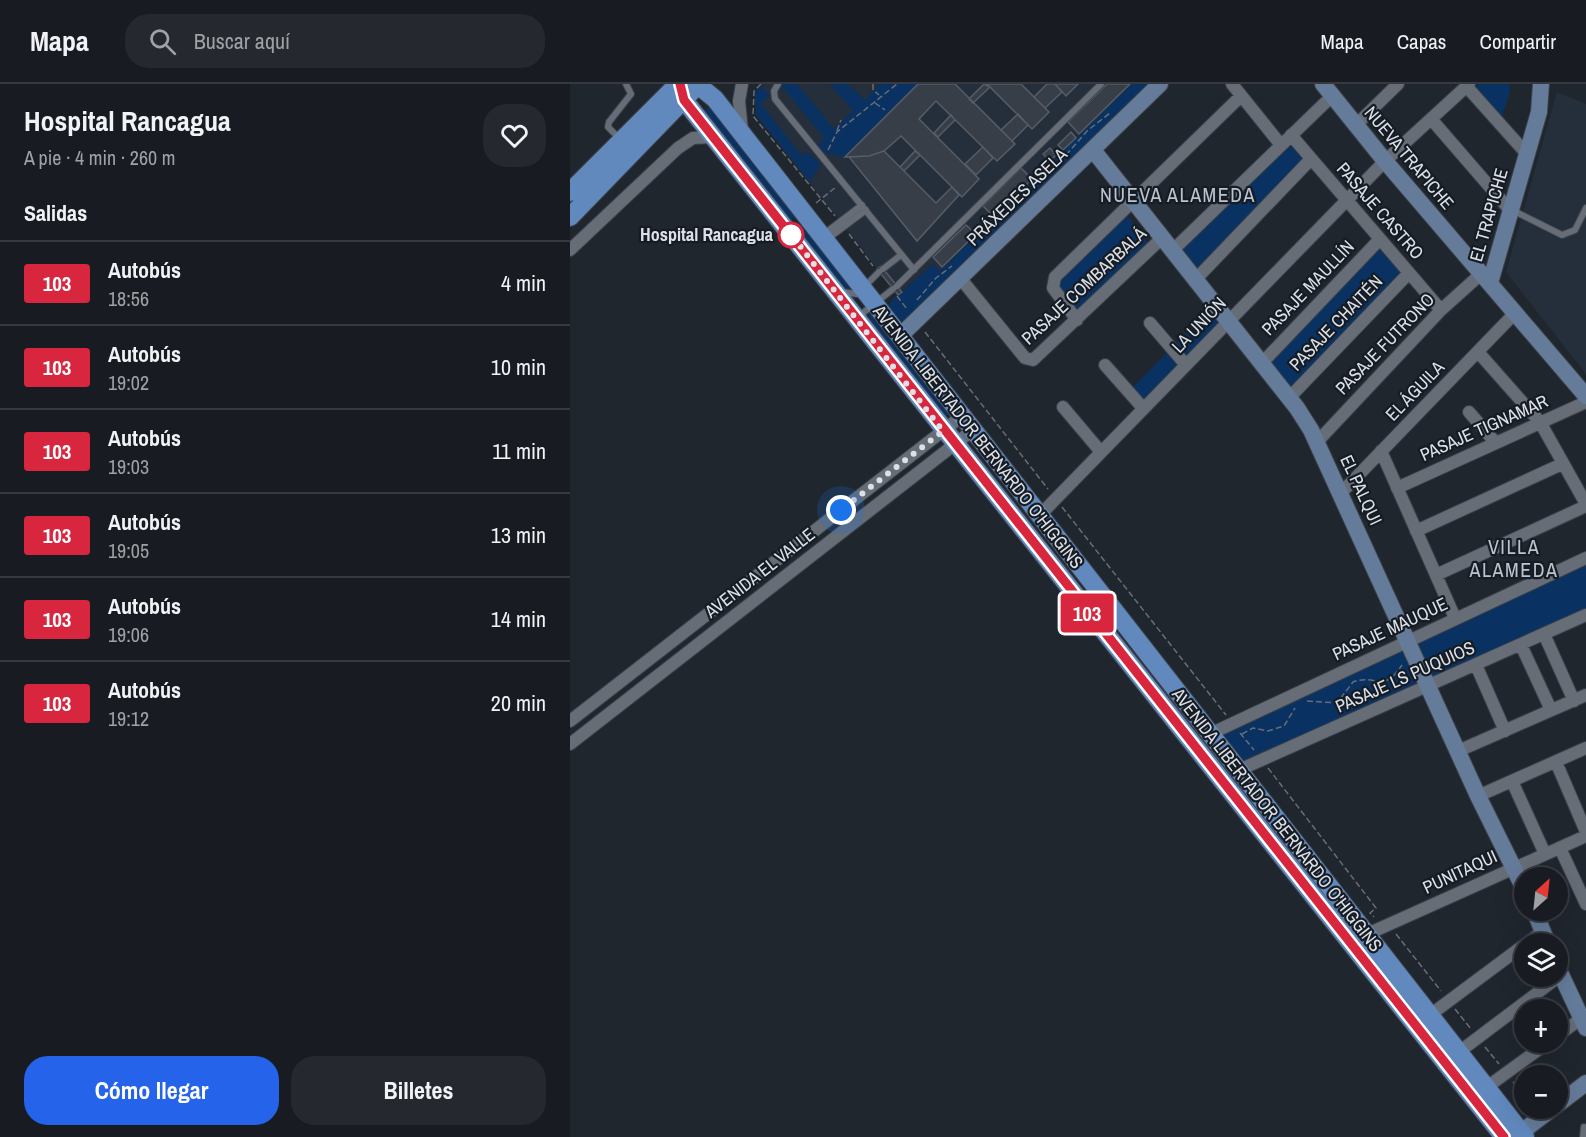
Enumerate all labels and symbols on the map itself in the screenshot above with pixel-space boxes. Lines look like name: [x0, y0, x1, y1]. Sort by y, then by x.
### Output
street label: NUEVA TRAPICHE: [1359, 101, 1460, 215]
street label: PRÁXEDES ASELA: [961, 142, 1073, 251]
street label: PASAJE CASTRO: [1331, 157, 1430, 265]
street label: EL TRAPICHE: [1463, 165, 1514, 264]
district label: NUEVA ALAMEDA: [1100, 181, 1256, 208]
street label: PASAJE COMBARBALÁ: [1016, 221, 1152, 350]
place label: Hospital Rancagua: [640, 222, 774, 247]
marker: Hospital Rancagua: [778, 222, 804, 248]
street label: PASAJE MAULLÍN: [1256, 235, 1360, 341]
street label: PASAJE CHAITÉN: [1283, 269, 1388, 376]
street label: PASAJE FUTRONO: [1330, 287, 1440, 400]
street label: LA UNIÓN: [1166, 291, 1232, 358]
street label: AVENIDA LIBERTADOR BERNARDO O'HIGGINS: [867, 299, 1089, 574]
street label: EL ÁGUILA: [1380, 355, 1450, 426]
street label: PASAJE TIGNAMAR: [1416, 388, 1552, 467]
street label: EL PALQUI: [1334, 451, 1389, 529]
your location: [826, 495, 856, 525]
street label: AVENIDA EL VALLE: [699, 522, 820, 624]
district label: VILLA ALAMEDA: [1469, 533, 1558, 583]
street label: PASAJE MAUQUE: [1328, 591, 1451, 666]
line badge: 103: [1052, 594, 1122, 632]
street label: PASAJE LS PUQUIOS: [1331, 635, 1478, 718]
street label: AVENIDA LIBERTADOR BERNARDO O'HIGGINS: [1166, 682, 1388, 957]
street label: PUNITAQUI: [1419, 843, 1501, 900]
north arrow: [1514, 867, 1568, 921]

